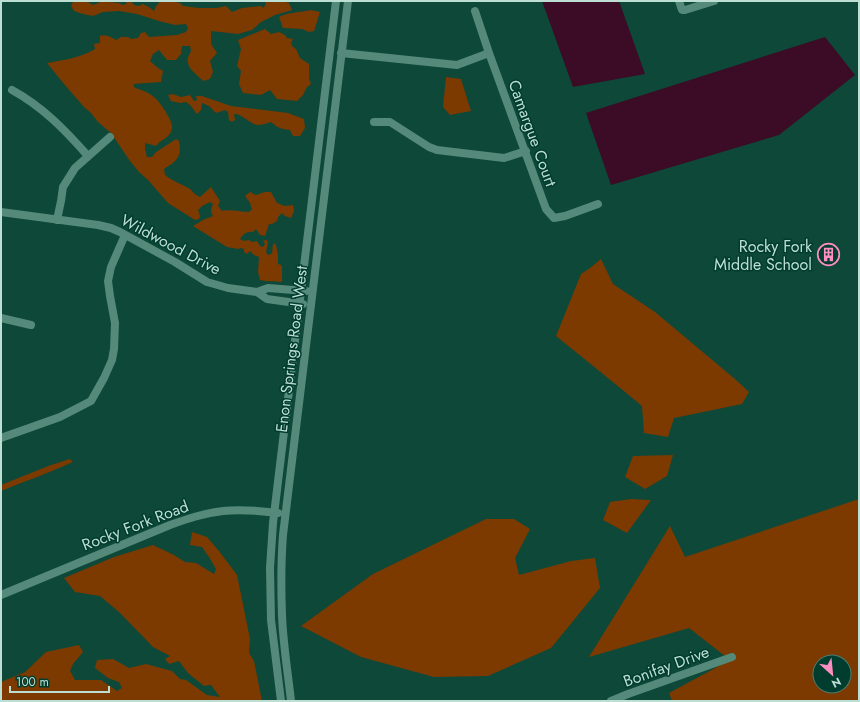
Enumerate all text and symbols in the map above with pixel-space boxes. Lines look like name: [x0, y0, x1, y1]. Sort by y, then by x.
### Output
street label: Camargue Court: [503, 77, 563, 190]
street label: Wildwood Drive: [117, 208, 225, 281]
place label: Rocky Fork Middle School: [714, 235, 813, 276]
building icon: Rocky Fork Middle School: [815, 242, 841, 268]
street label: Enon Springs Road West: [270, 264, 313, 434]
street label: Rocky Fork Road: [79, 495, 192, 556]
street label: Bonifay Drive: [620, 640, 712, 693]
north arrow: [812, 654, 852, 694]
scale bar: [10, 668, 109, 694]
text: 100 m: [16, 673, 49, 691]
text: N: [829, 674, 844, 692]

